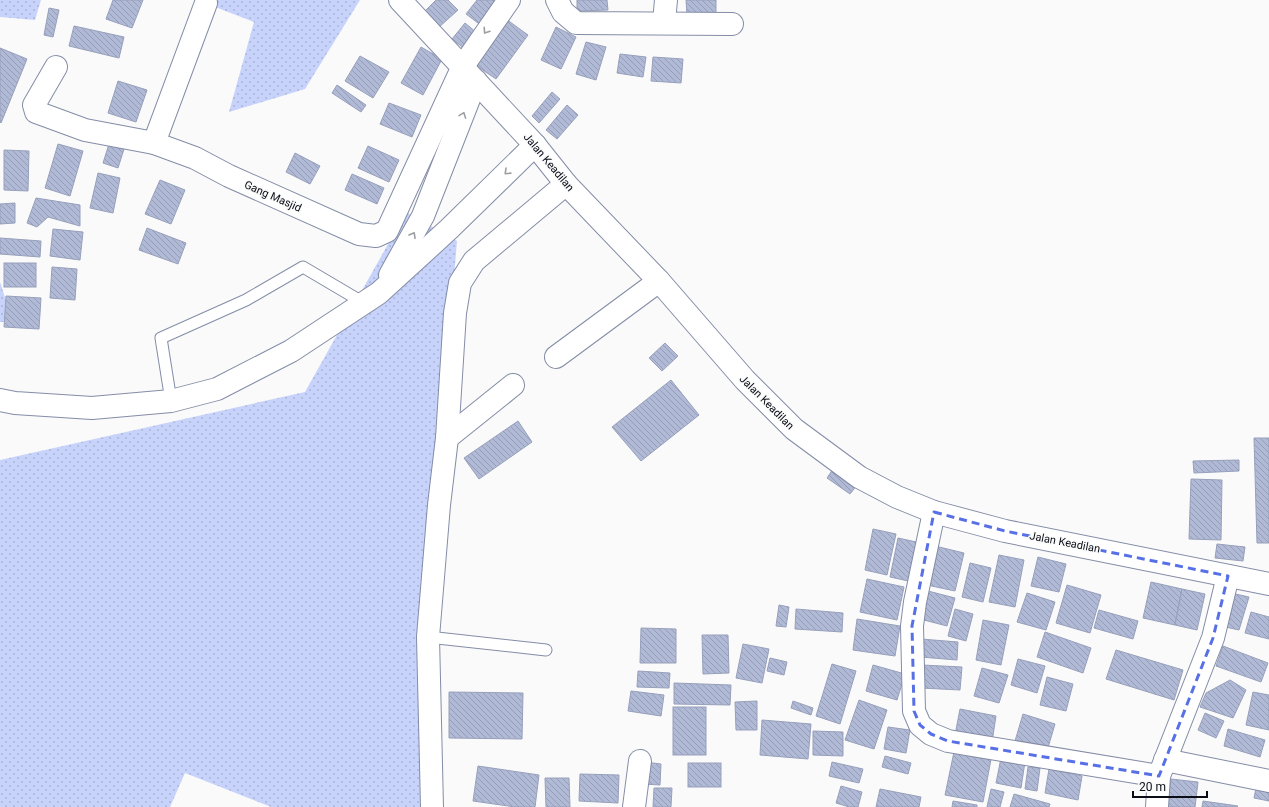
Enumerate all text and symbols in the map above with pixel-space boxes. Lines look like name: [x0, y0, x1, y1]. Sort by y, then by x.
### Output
one-way arrow: [484, 27, 491, 34]
one-way arrow: [458, 112, 466, 119]
street label: Jalan Keadilan: [521, 131, 577, 194]
one-way arrow: [504, 167, 512, 175]
street label: Gang Masjid: [242, 178, 303, 215]
one-way arrow: [408, 232, 415, 239]
street label: Jalan Keadilan: [737, 372, 797, 432]
street label: Jalan Keadilan: [1028, 529, 1101, 556]
scale bar: [1133, 773, 1207, 799]
text: 20 m: [1139, 780, 1166, 794]

